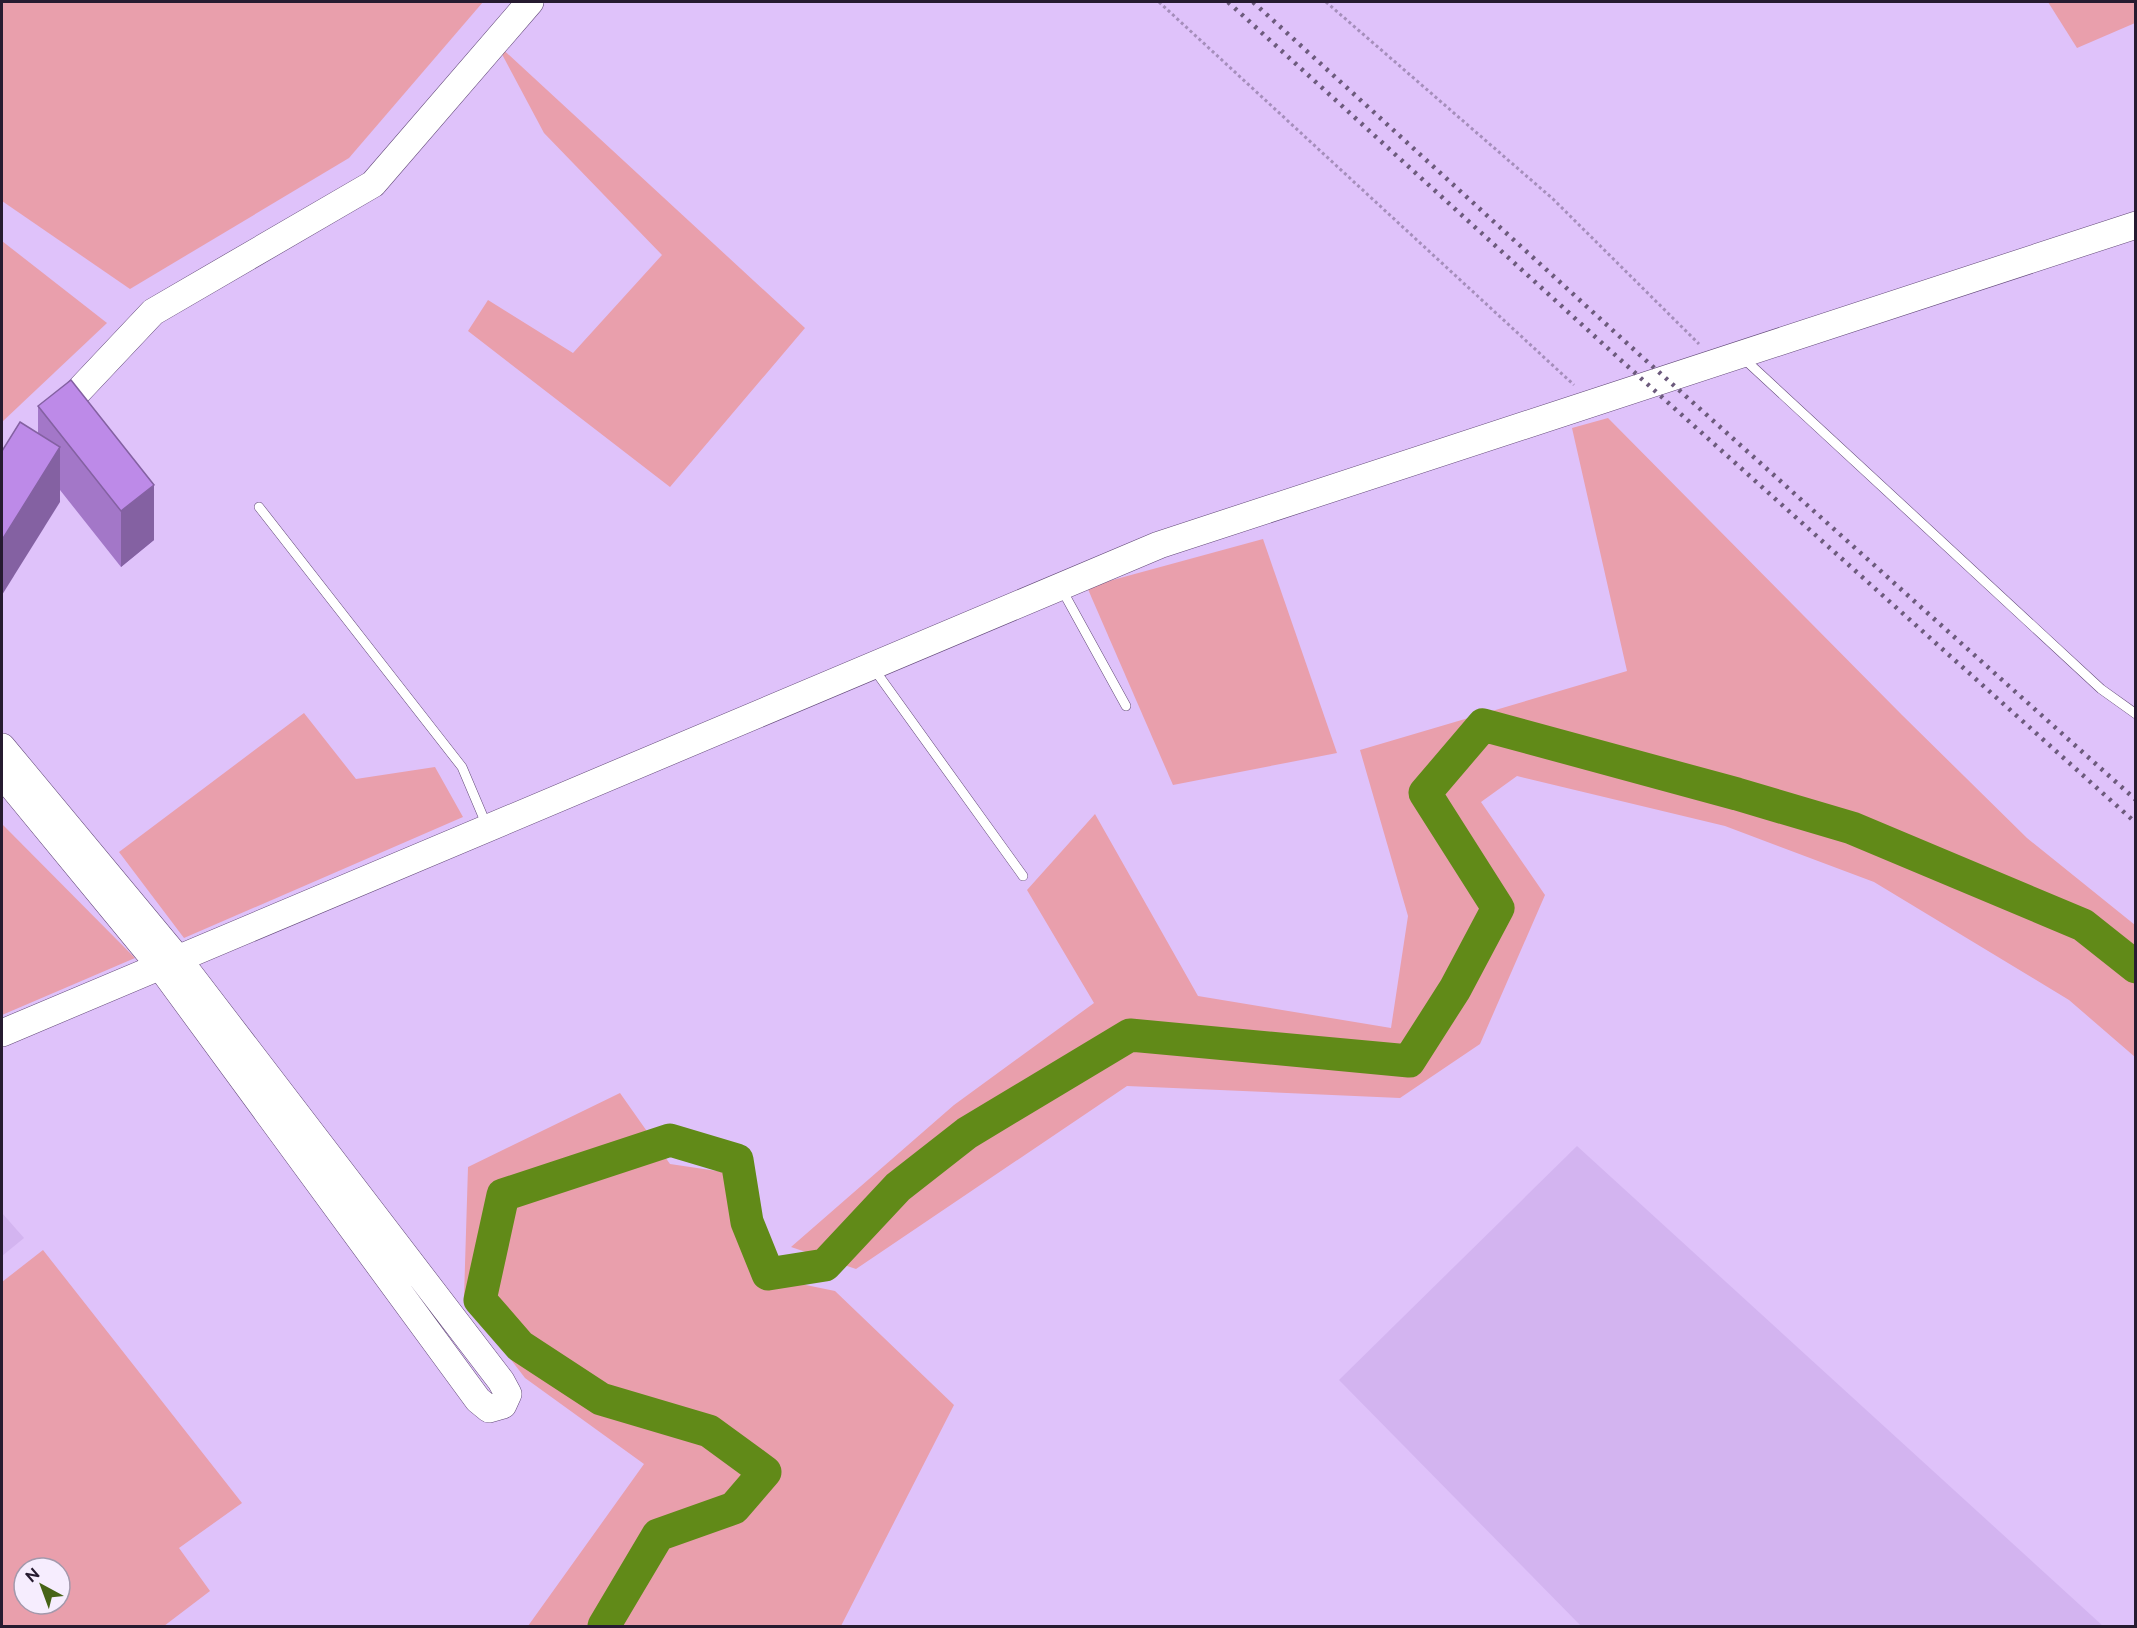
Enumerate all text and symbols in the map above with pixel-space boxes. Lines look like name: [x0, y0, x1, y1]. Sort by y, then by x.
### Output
north arrow: [12, 1556, 72, 1616]
text: N: [22, 1564, 43, 1586]

